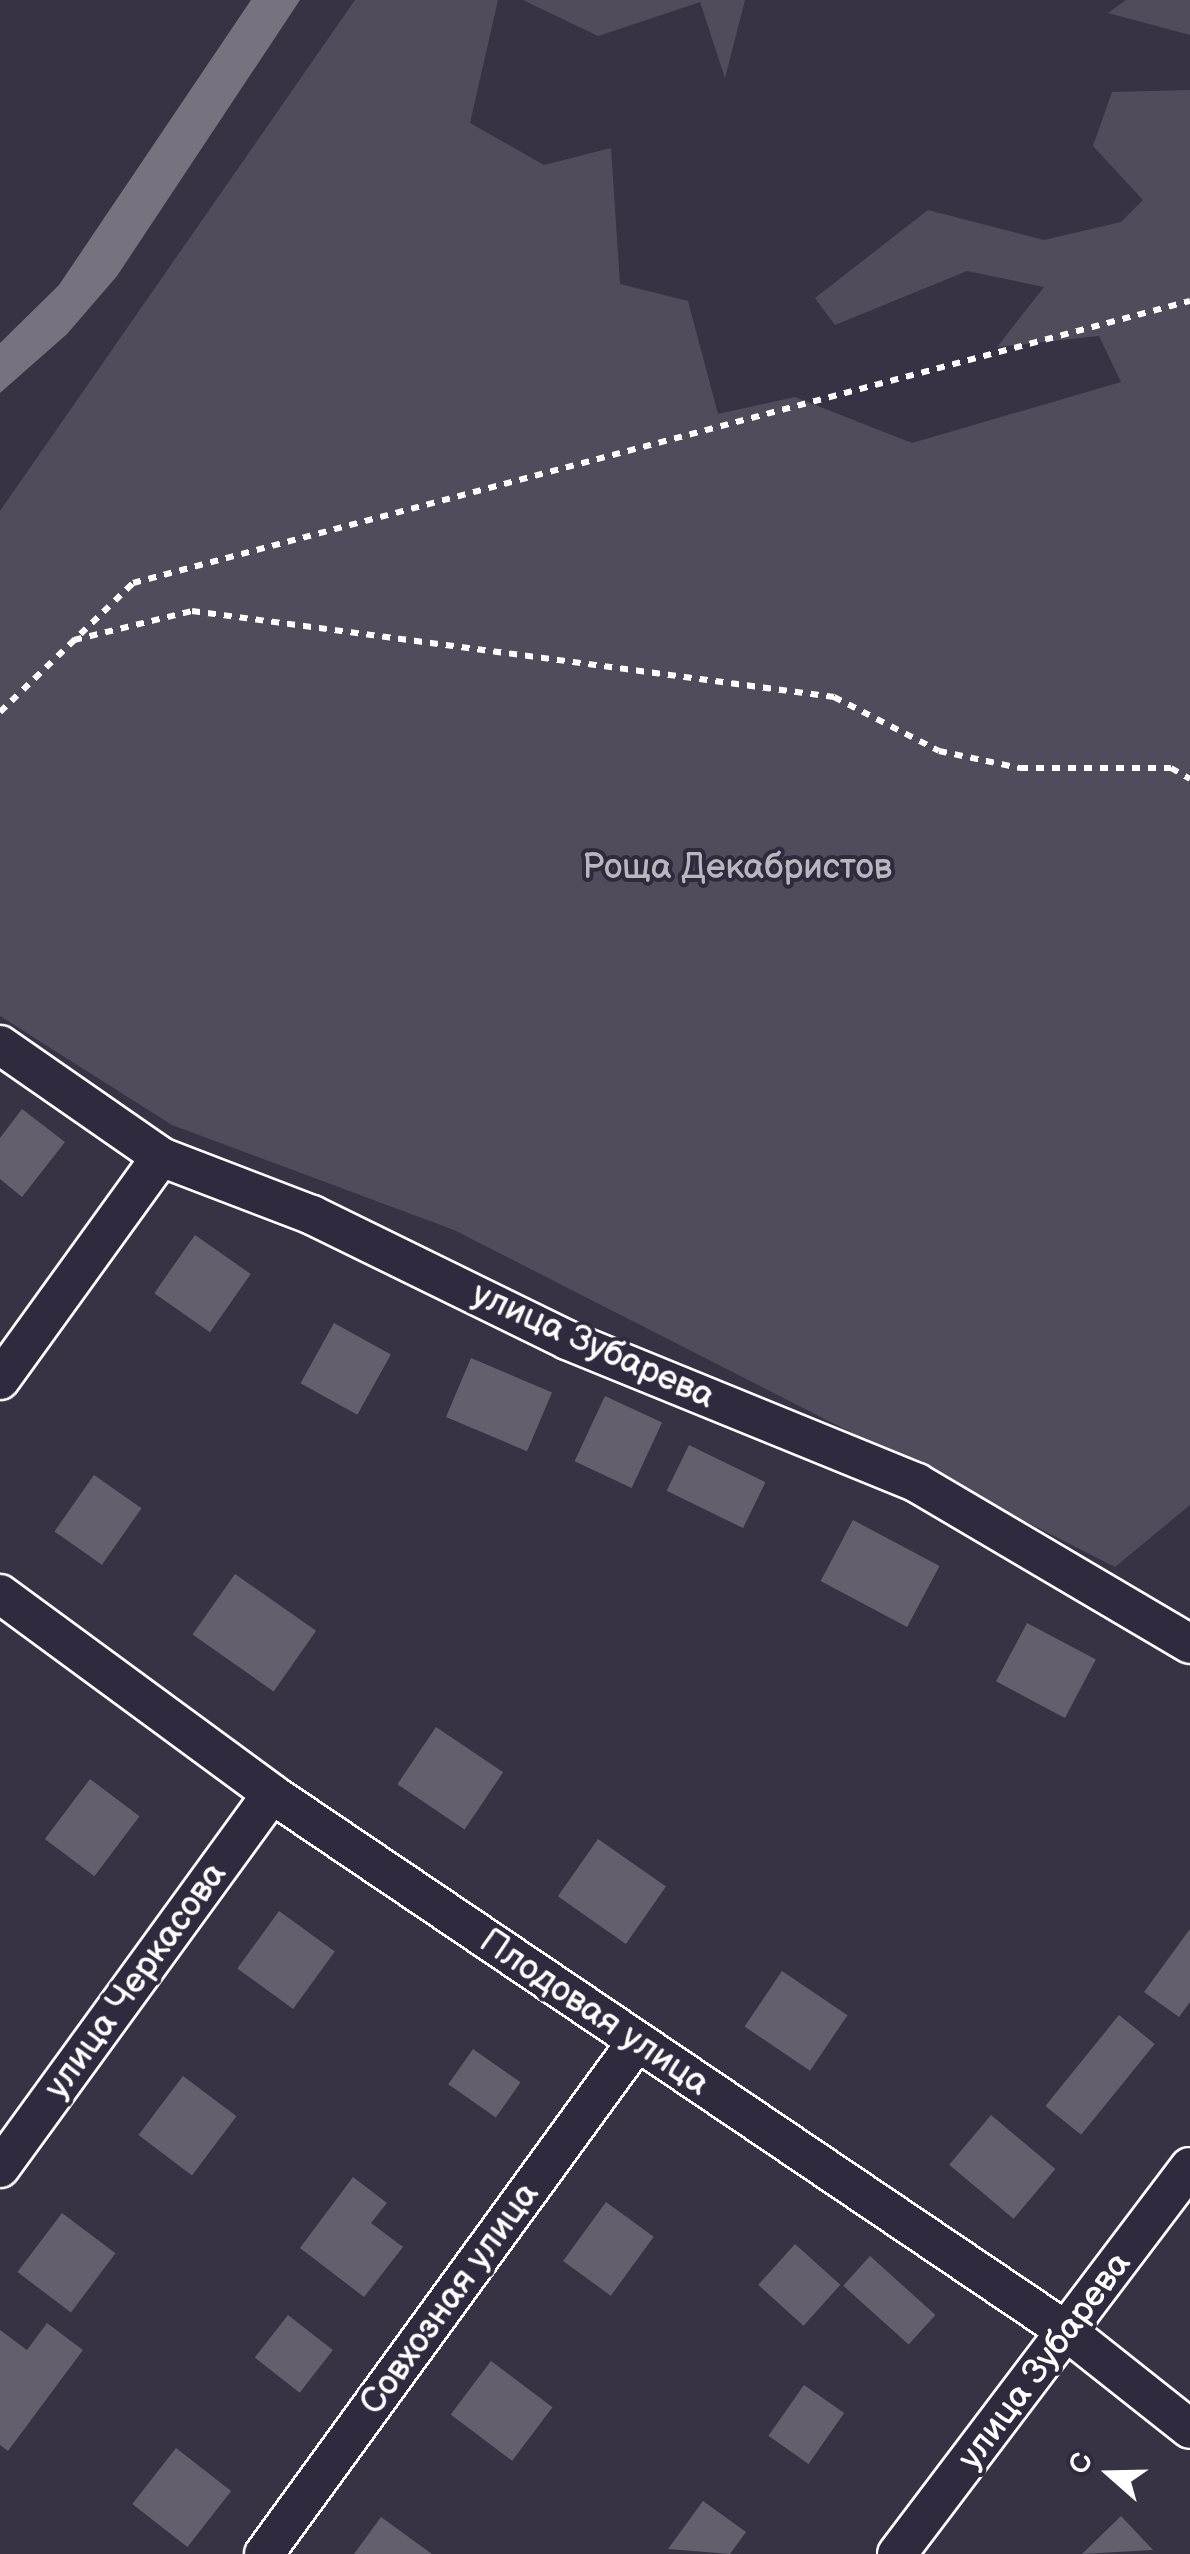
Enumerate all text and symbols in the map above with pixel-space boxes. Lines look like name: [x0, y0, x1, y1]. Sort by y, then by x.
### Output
park label: Роща Декабристов: [582, 847, 892, 889]
street label: улица Зубарева: [465, 1274, 721, 1418]
street label: улица Черкасова: [36, 1855, 236, 2107]
street label: Плодовая улица: [471, 1921, 717, 2105]
street label: Совхозная улица: [352, 2175, 548, 2423]
street label: улица Зубарева: [950, 2244, 1140, 2478]
north arrow: [1060, 2424, 1160, 2524]
text: С: [1063, 2449, 1100, 2478]

